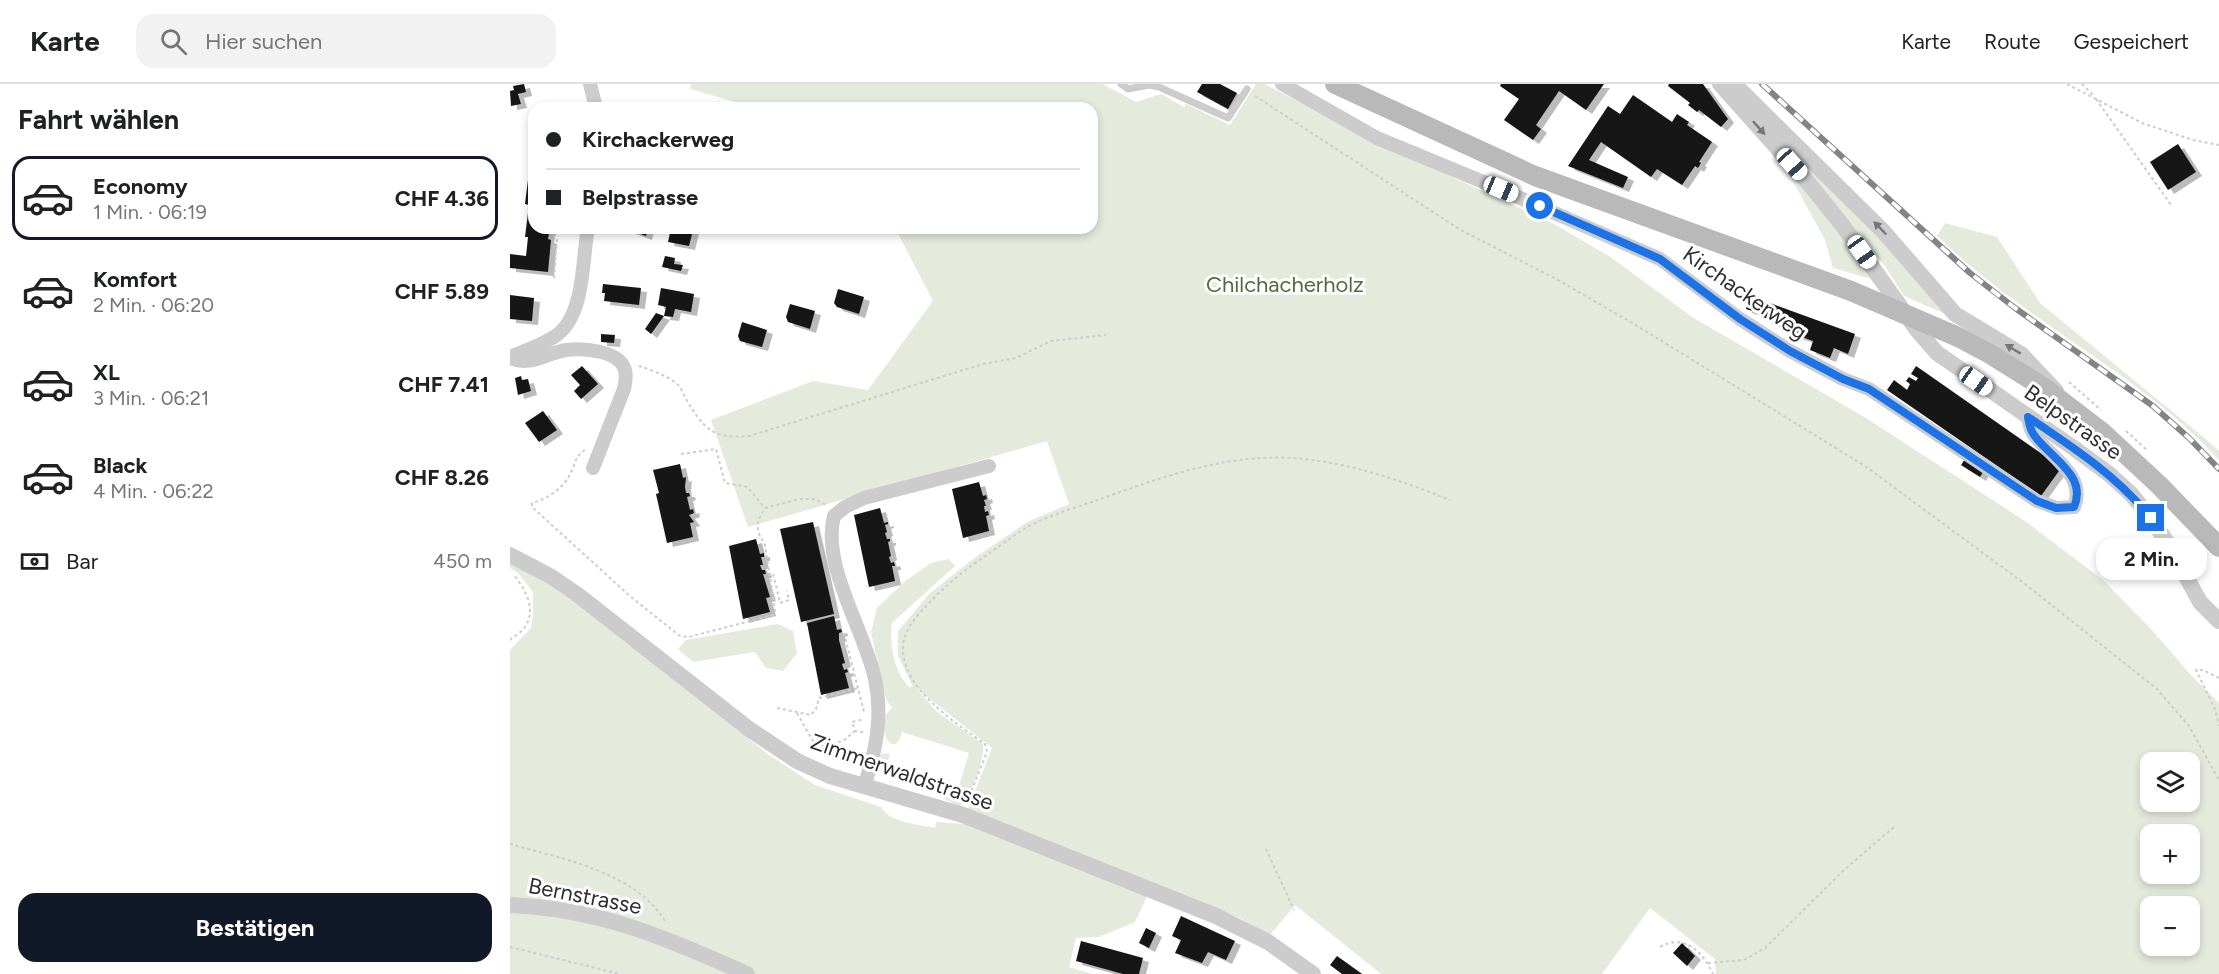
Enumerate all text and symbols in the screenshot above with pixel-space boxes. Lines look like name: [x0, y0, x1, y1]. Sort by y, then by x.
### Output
search box: [136, 14, 556, 68]
text: Karte: [30, 24, 100, 58]
icon: search: [157, 25, 190, 58]
text: Hier suchen: [205, 28, 322, 55]
text: Karte: [1901, 29, 1951, 54]
text: Route: [1984, 29, 2040, 54]
text: Gespeichert: [2073, 29, 2189, 54]
text: Fahrt wählen: [18, 103, 179, 136]
one-way arrow: [1752, 120, 1765, 135]
text: Kirchackerweg: [582, 126, 734, 153]
car: [1773, 145, 1811, 183]
icon: car: [21, 171, 75, 225]
text: Economy: [93, 173, 188, 200]
car: [1481, 174, 1521, 204]
text: Belpstrasse: [582, 184, 698, 211]
text: CHF 4.36: [395, 185, 489, 212]
route start: [1526, 192, 1553, 219]
text: 1 Min. · 06:19: [93, 200, 207, 224]
one-way arrow: [1874, 222, 1888, 236]
car: [1844, 232, 1880, 272]
street label: Kirchackerweg: [1678, 240, 1812, 346]
icon: car: [21, 264, 75, 318]
text: Komfort: [93, 266, 177, 293]
park label: Chilchacherholz: [1206, 271, 1364, 298]
text: CHF 5.89: [395, 278, 489, 305]
text: 2 Min. · 06:20: [93, 293, 214, 317]
one-way arrow: [2005, 343, 2021, 354]
icon: car: [21, 357, 75, 411]
text: XL: [93, 359, 120, 386]
car: [1956, 363, 1996, 399]
text: CHF 7.41: [398, 371, 489, 398]
street label: Belpstrasse: [2019, 379, 2127, 465]
text: 3 Min. · 06:21: [93, 386, 209, 410]
icon: car: [21, 450, 75, 504]
text: Black: [93, 452, 147, 479]
text: CHF 8.26: [395, 464, 489, 491]
text: 4 Min. · 06:22: [93, 479, 214, 503]
route end: [2137, 504, 2164, 531]
callout: 2 Min.: [2096, 539, 2206, 581]
icon: cash: [18, 545, 51, 578]
text: 2 Min.: [2124, 547, 2179, 571]
text: Bar: [66, 548, 98, 575]
text: 450 m: [433, 549, 492, 573]
street label: Zimmerwaldstrasse: [807, 728, 997, 816]
map controls: [2140, 752, 2200, 956]
button: layers: [2140, 752, 2200, 812]
button: +: [2140, 824, 2200, 884]
street label: Bernstrasse: [526, 872, 644, 920]
button: Bestätigen: [18, 893, 492, 962]
button: −: [2140, 896, 2200, 956]

